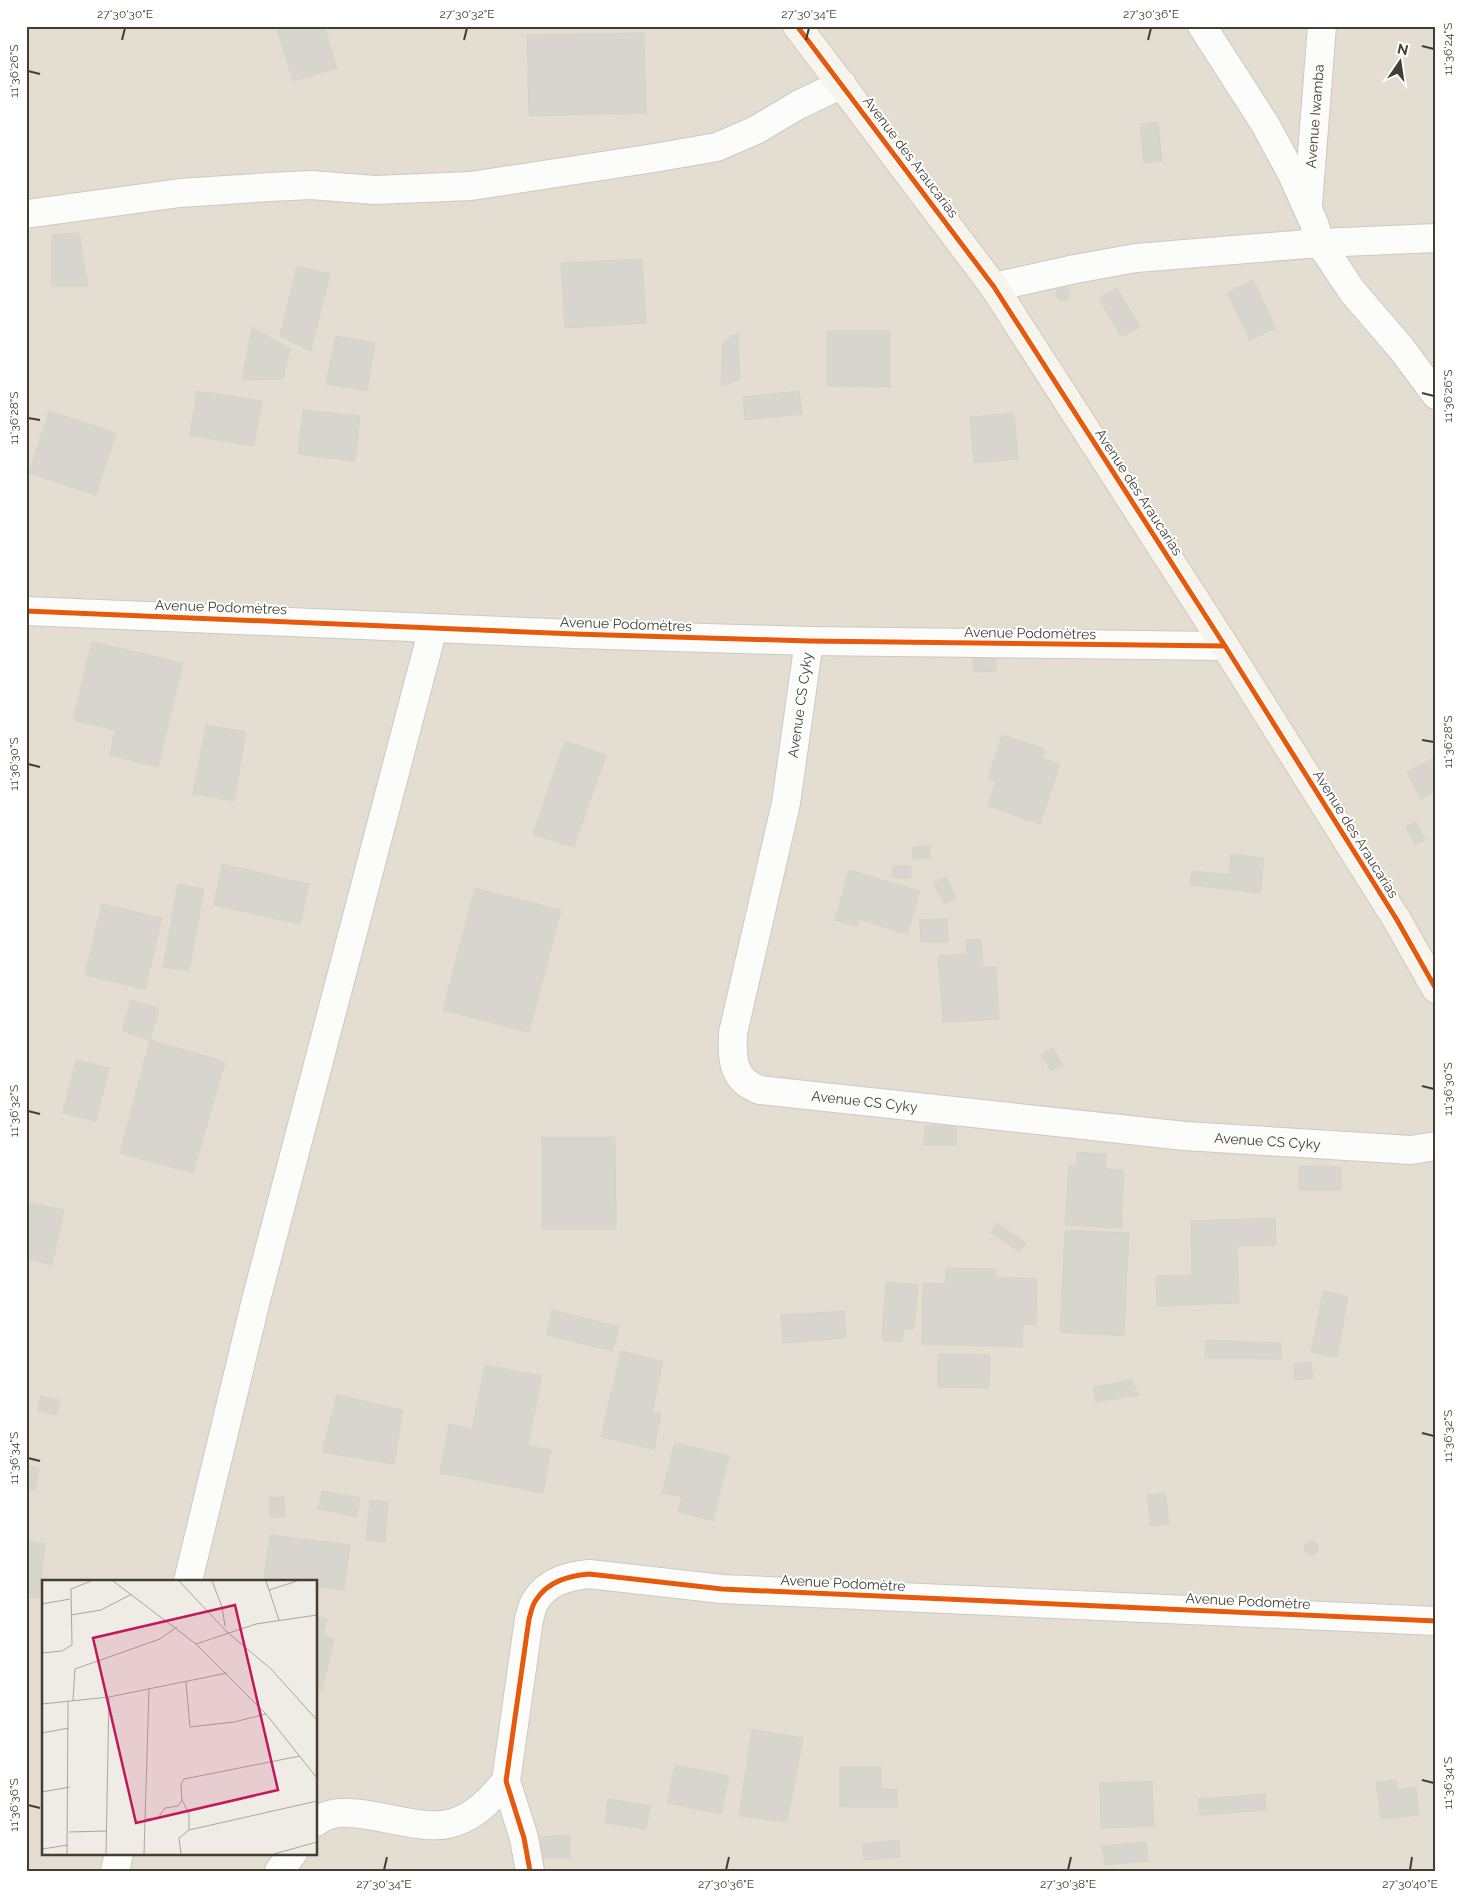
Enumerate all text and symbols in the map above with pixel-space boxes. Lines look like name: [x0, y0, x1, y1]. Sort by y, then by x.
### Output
text: 27°30'30"E: [97, 7, 153, 21]
text: 27°30'32"E: [439, 7, 495, 21]
text: 27°30'34"E: [781, 7, 837, 21]
text: 27°30'36"E: [1123, 7, 1179, 21]
text: 11°36'24"S: [1441, 23, 1455, 75]
north arrow: [1374, 38, 1424, 88]
text: N: [1396, 40, 1410, 58]
text: 11°36'26"S: [7, 44, 21, 98]
street label: Avenue Iwamba: [1303, 64, 1327, 169]
street label: Avenue des Araucarias: [860, 93, 962, 221]
text: 11°36'26"S: [1441, 369, 1455, 423]
text: 11°36'28"S: [7, 391, 21, 445]
street label: Avenue des Araucarias: [1092, 426, 1186, 558]
street label: Avenue Podomètres: [155, 597, 287, 617]
street label: Avenue Podomètres: [560, 614, 692, 634]
street label: Avenue Podomètres: [964, 624, 1096, 642]
street label: Avenue CS Cyky: [785, 651, 815, 759]
text: 11°36'28"S: [1441, 715, 1455, 769]
text: 11°36'30"S: [7, 737, 21, 791]
street label: Avenue des Araucarias: [1310, 767, 1402, 901]
text: 11°36'30"S: [1441, 1062, 1455, 1116]
text: 11°36'32"S: [7, 1085, 21, 1137]
street label: Avenue CS Cyky: [811, 1088, 919, 1115]
street label: Avenue CS Cyky: [1214, 1130, 1322, 1152]
text: 11°36'32"S: [1441, 1410, 1455, 1462]
text: 11°36'34"S: [7, 1432, 21, 1484]
street label: Avenue Podomètre: [780, 1572, 906, 1594]
inset map: [42, 1580, 318, 1854]
street label: Avenue Podomètre: [1185, 1590, 1311, 1612]
text: 11°36'34"S: [1441, 1757, 1455, 1809]
text: 11°36'36"S: [7, 1778, 21, 1832]
text: 27°30'34"E: [356, 1877, 412, 1891]
text: 27°30'36"E: [698, 1877, 754, 1891]
text: 27°30'38"E: [1040, 1877, 1096, 1891]
text: 27°30'40"E: [1382, 1877, 1438, 1891]

